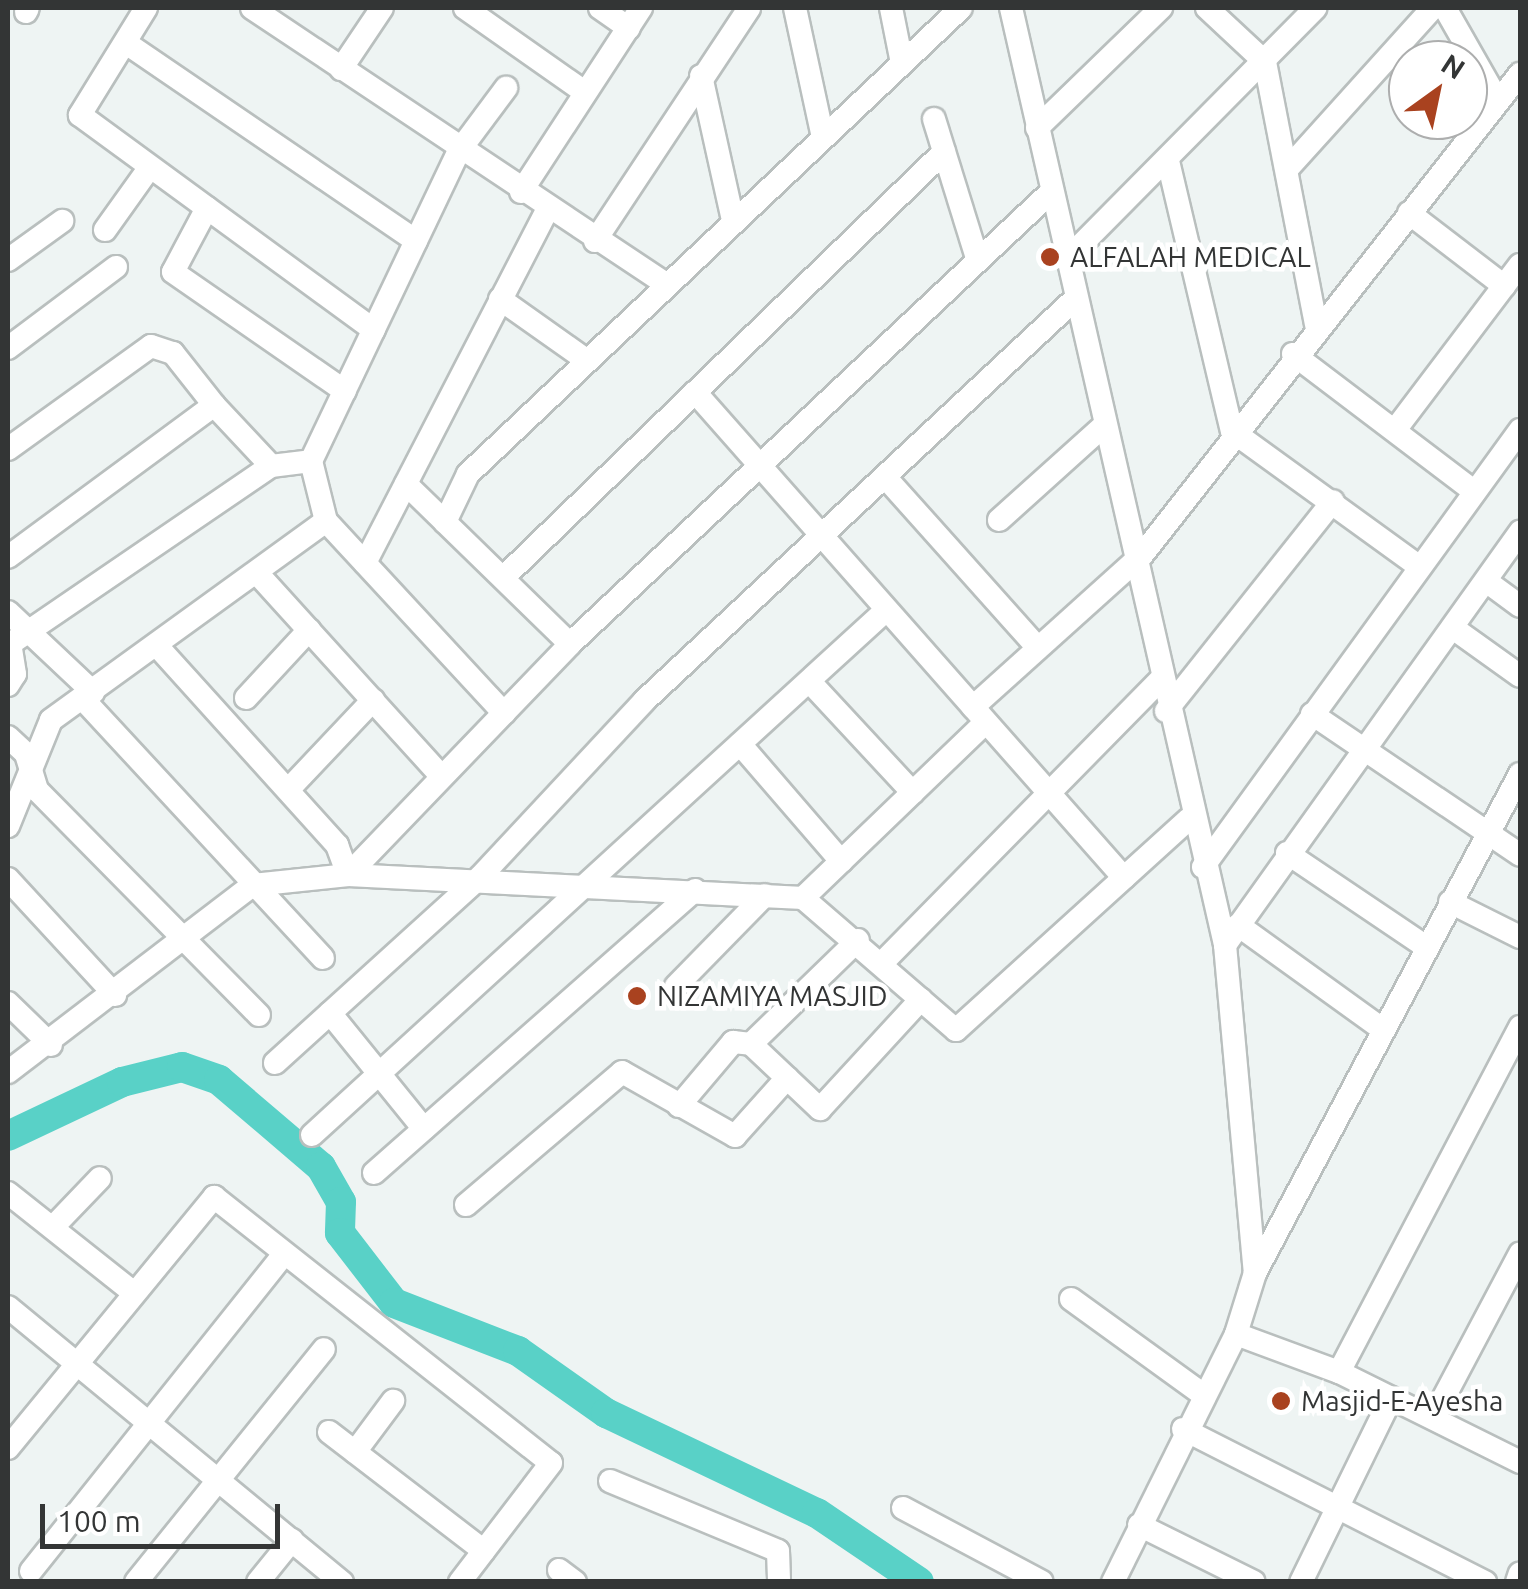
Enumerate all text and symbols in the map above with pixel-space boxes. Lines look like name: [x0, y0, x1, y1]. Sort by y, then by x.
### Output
north arrow: [1388, 40, 1488, 140]
text: N: [1436, 47, 1471, 85]
place label: ALFALAH MEDICAL: [1070, 240, 1311, 274]
marker: ALFALAH MEDICAL: [1039, 246, 1061, 268]
place label: NIZAMIYA MASJID: [657, 979, 887, 1013]
marker: NIZAMIYA MASJID: [626, 985, 648, 1007]
place label: Masjid-E-Ayesha: [1301, 1384, 1503, 1418]
marker: Masjid-E-Ayesha: [1270, 1390, 1292, 1412]
scale bar: [45, 1484, 285, 1546]
text: 100 m: [57, 1504, 141, 1538]

